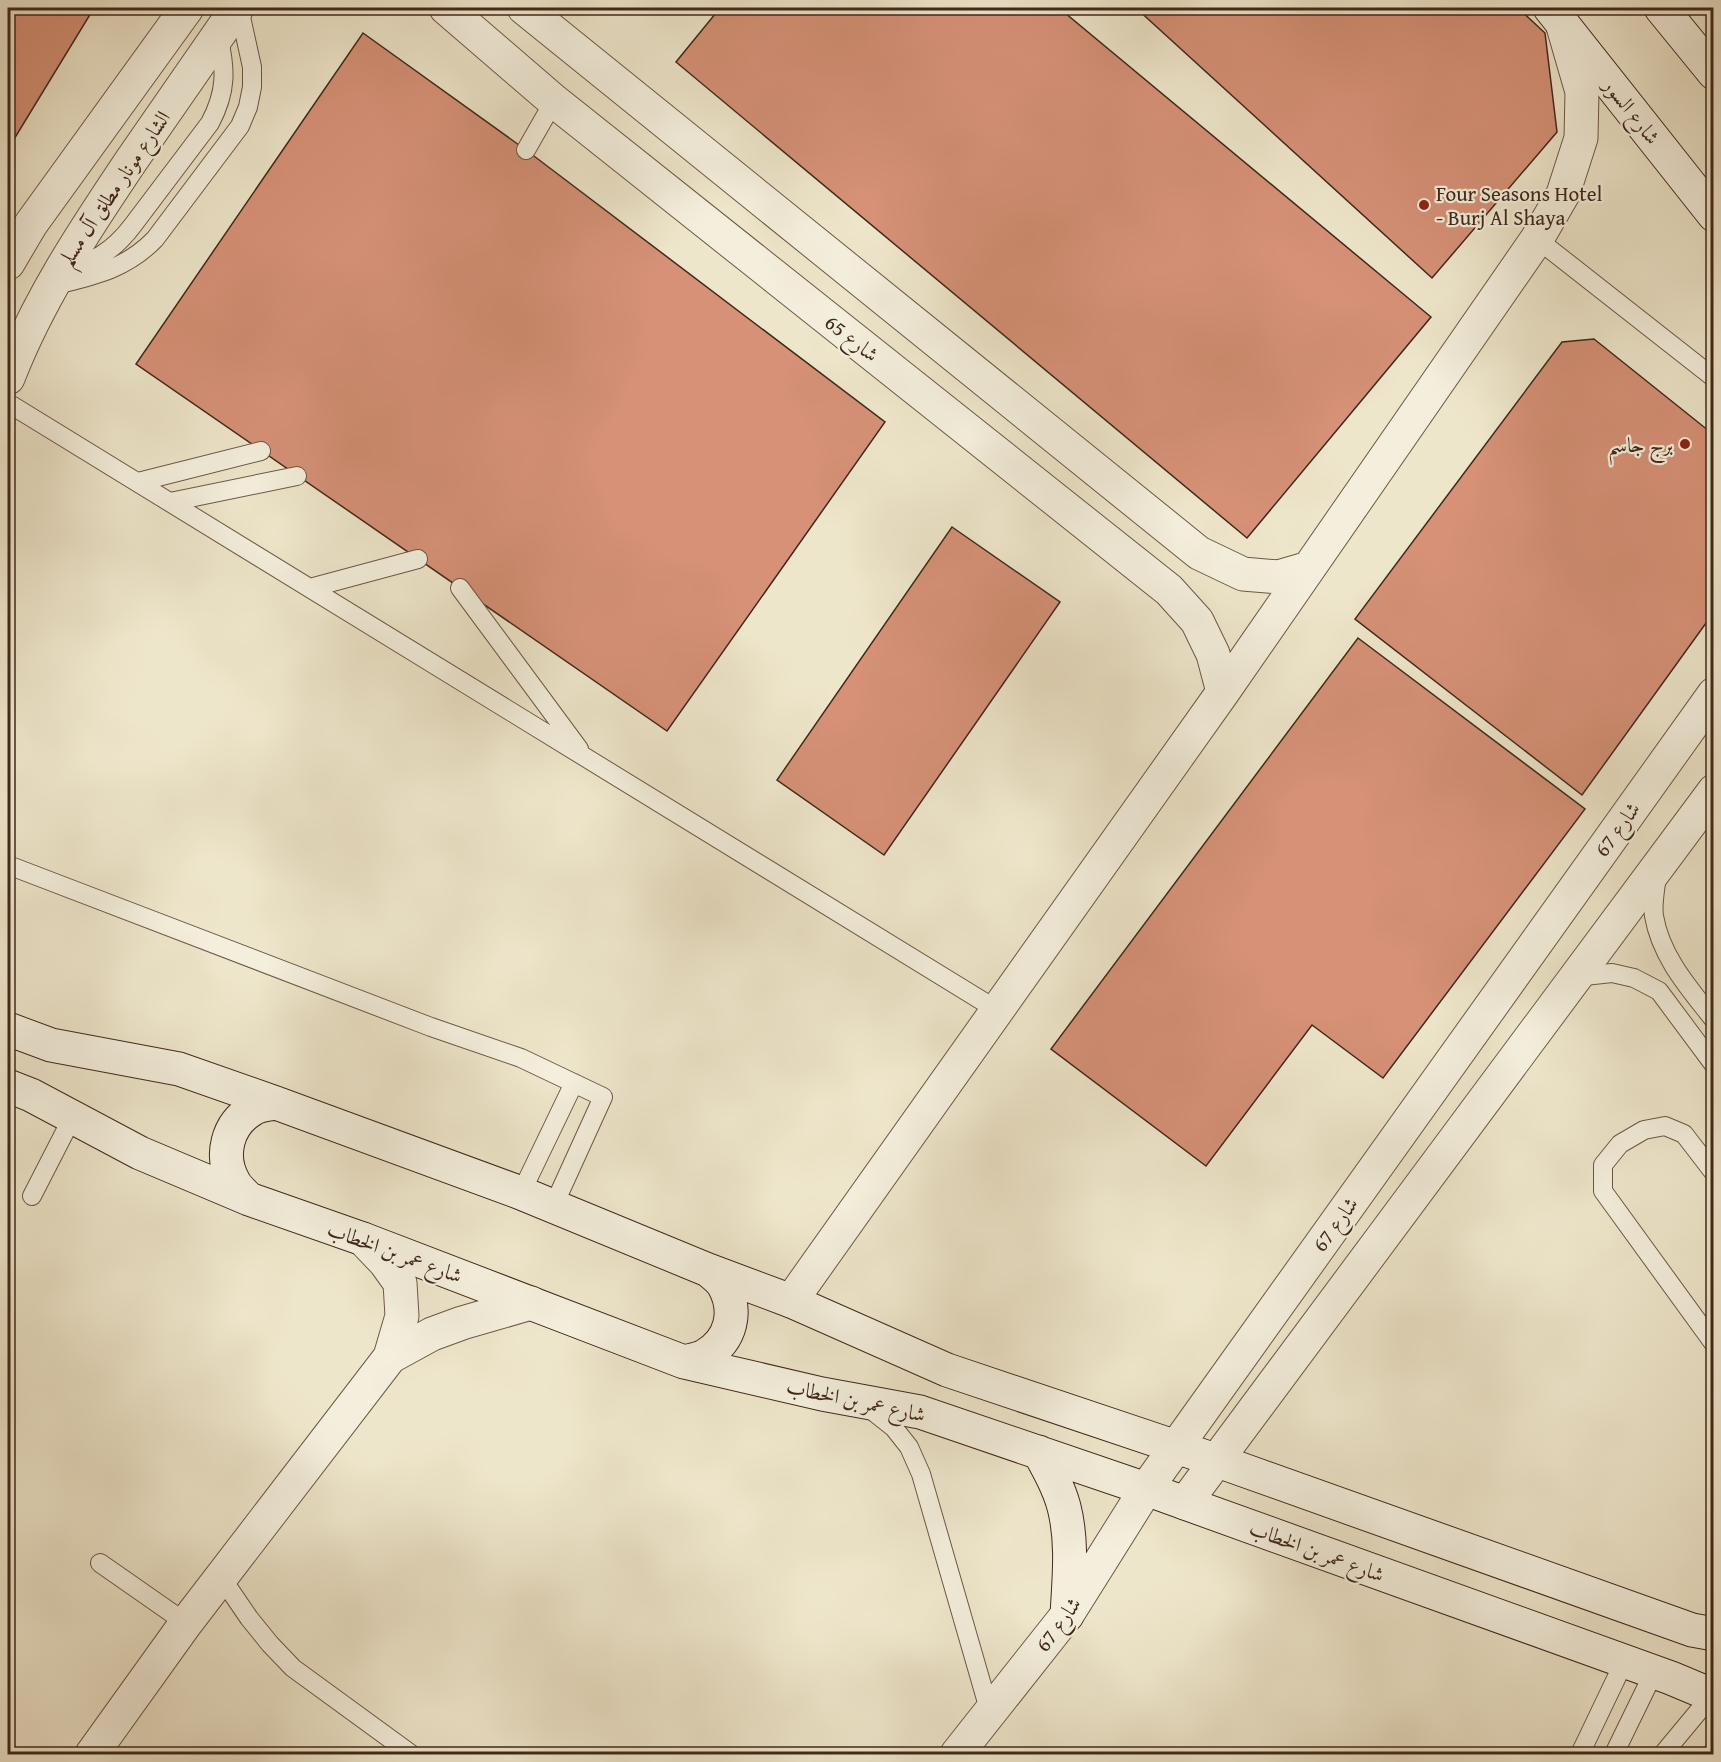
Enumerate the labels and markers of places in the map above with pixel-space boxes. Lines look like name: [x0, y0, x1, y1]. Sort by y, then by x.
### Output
place label: Four Seasons Hotel - Burj Al Shaya: [1436, 178, 1603, 233]
marker: Four Seasons Hotel - Burj Al Shaya: [1417, 198, 1431, 212]
place label: برج جاسم: [1608, 429, 1673, 466]
marker: برج جاسم: [1678, 437, 1692, 451]

